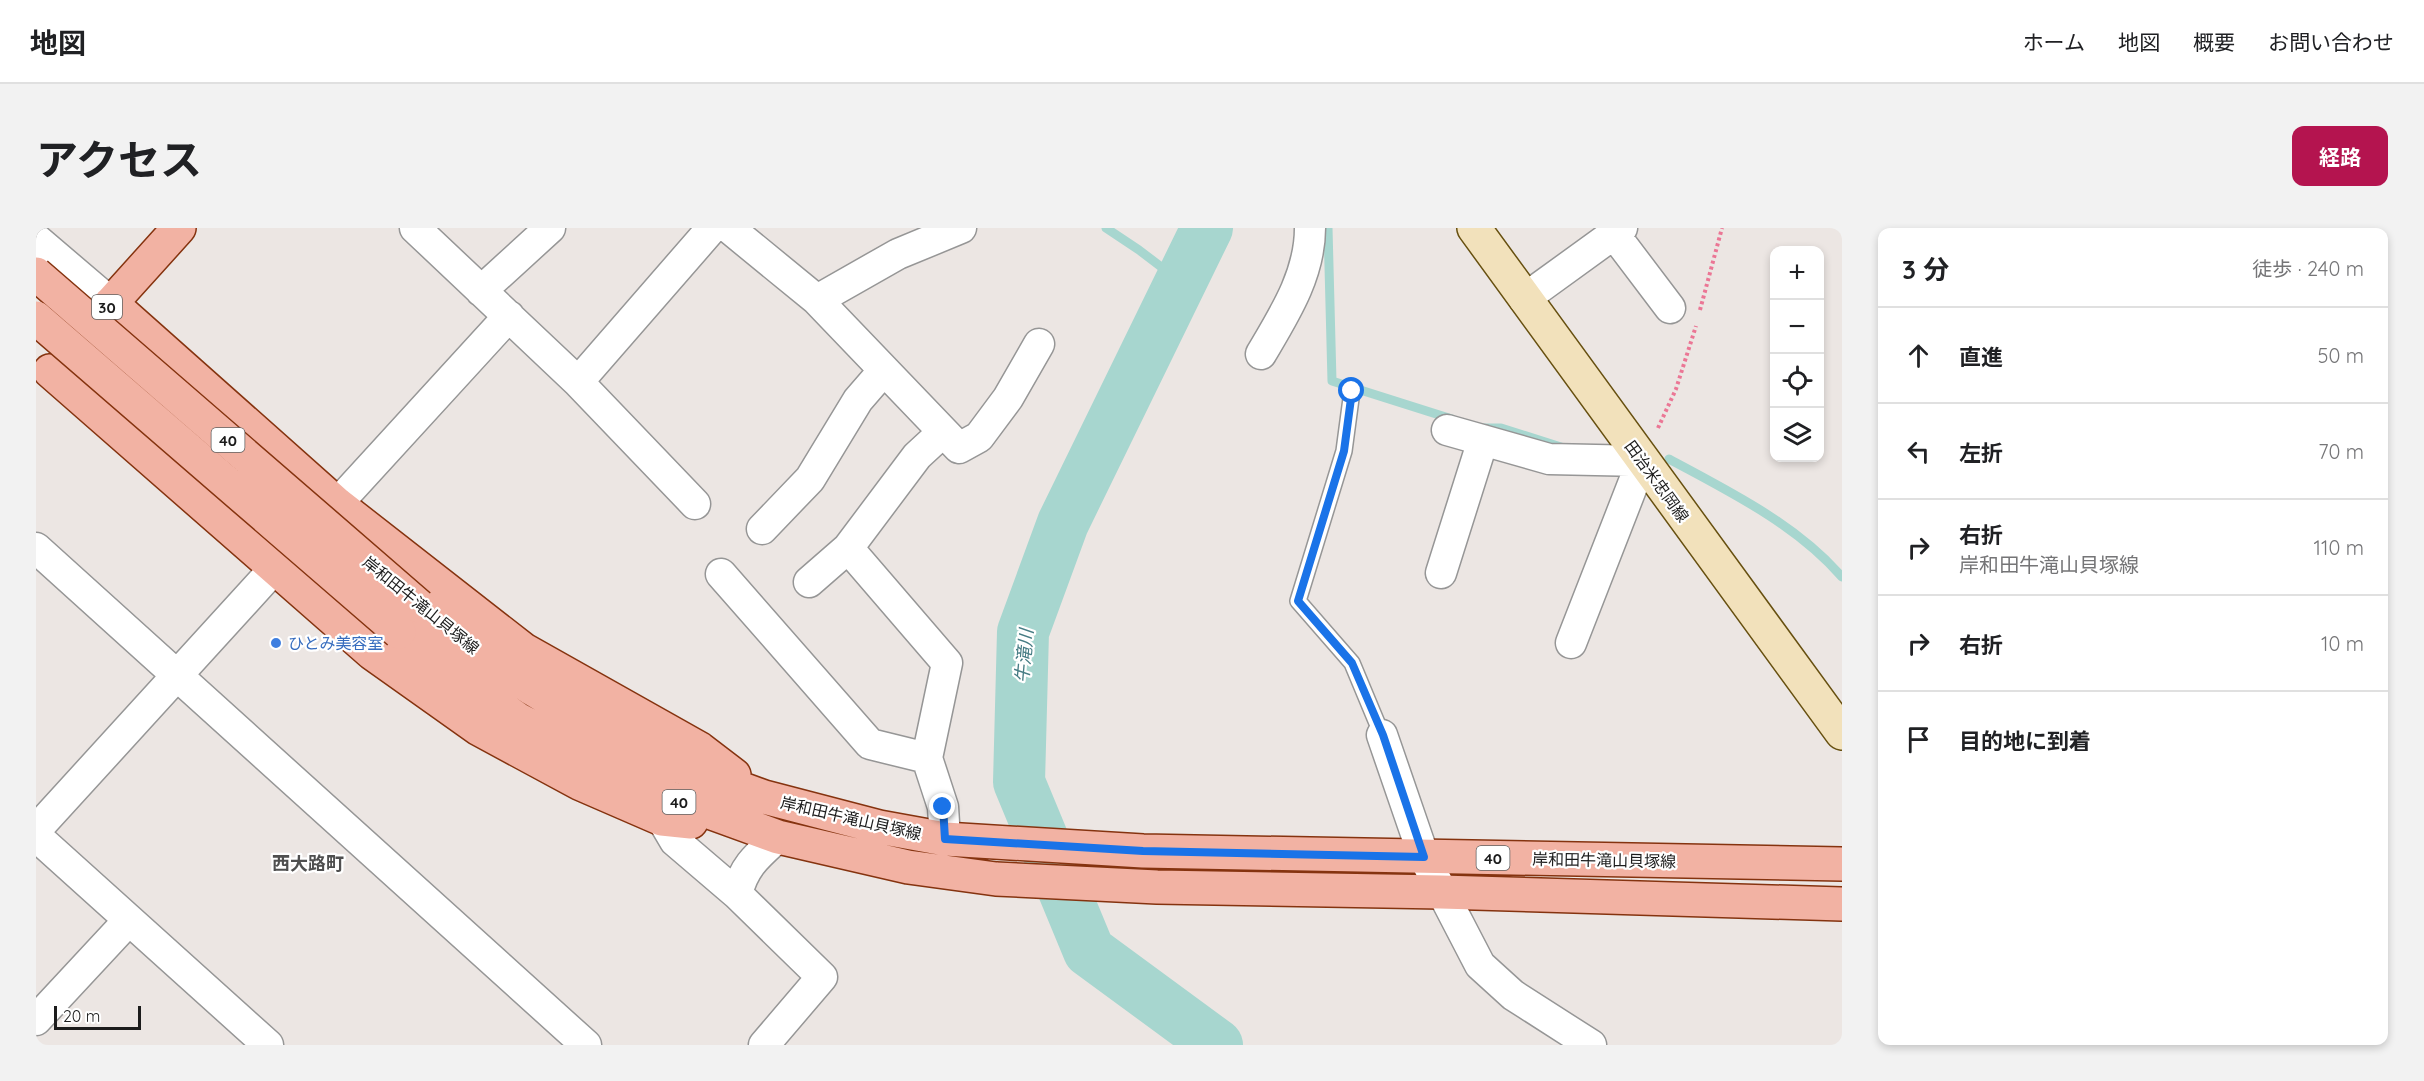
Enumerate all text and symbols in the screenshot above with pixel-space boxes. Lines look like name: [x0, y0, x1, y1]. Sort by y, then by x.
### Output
text: 地図: [30, 25, 86, 60]
text: ホーム: [2023, 29, 2085, 55]
text: 地図: [2118, 29, 2160, 55]
text: 概要: [2193, 29, 2235, 55]
text: お問い合わせ: [2268, 29, 2394, 55]
button: 経路: [2292, 126, 2388, 186]
text: アクセス: [36, 133, 202, 186]
map controls: [1770, 246, 1824, 462]
button: +: [1770, 246, 1824, 300]
text: 3 分: [1902, 253, 1949, 286]
text: 徒歩 · 240 m: [2252, 256, 2364, 281]
road number: 30: [92, 295, 122, 319]
button: −: [1770, 300, 1824, 354]
icon: ahead: [1902, 339, 1935, 372]
text: 直進: [1959, 343, 2003, 371]
text: 50 m: [2318, 343, 2364, 368]
button: locate: [1770, 354, 1824, 408]
route start: [1338, 377, 1364, 403]
button: layers: [1770, 408, 1824, 462]
road number: 40: [212, 428, 244, 452]
icon: left: [1902, 435, 1935, 468]
street label: 田治米忠岡線: [1621, 436, 1693, 526]
text: 左折: [1959, 439, 2003, 467]
text: 70 m: [2318, 439, 2364, 464]
text: 右折: [1959, 521, 2003, 549]
icon: right: [1902, 531, 1935, 564]
text: 110 m: [2314, 535, 2364, 560]
street label: 岸和田牛滝山貝塚線: [359, 552, 483, 658]
text: 岸和田牛滝山貝塚線: [1959, 552, 2139, 577]
water label: 牛滝川: [1010, 626, 1038, 684]
icon: right: [1902, 627, 1935, 660]
text: 右折: [1959, 631, 2003, 659]
text: 10 m: [2321, 631, 2364, 656]
place label: ひとみ美容室: [288, 633, 384, 653]
marker: ひとみ美容室: [269, 636, 283, 650]
icon: arrive: [1902, 723, 1935, 756]
text: 目的地に到着: [1959, 727, 2091, 755]
road number: 40: [662, 790, 696, 814]
street label: 岸和田牛滝山貝塚線: [779, 792, 923, 844]
route end: [929, 793, 955, 819]
road number: 40: [1476, 846, 1510, 870]
street label: 岸和田牛滝山貝塚線: [1532, 849, 1676, 871]
district label: 西大路町: [272, 852, 344, 875]
scale bar: [54, 1003, 141, 1030]
text: 20 m: [63, 1006, 100, 1026]

